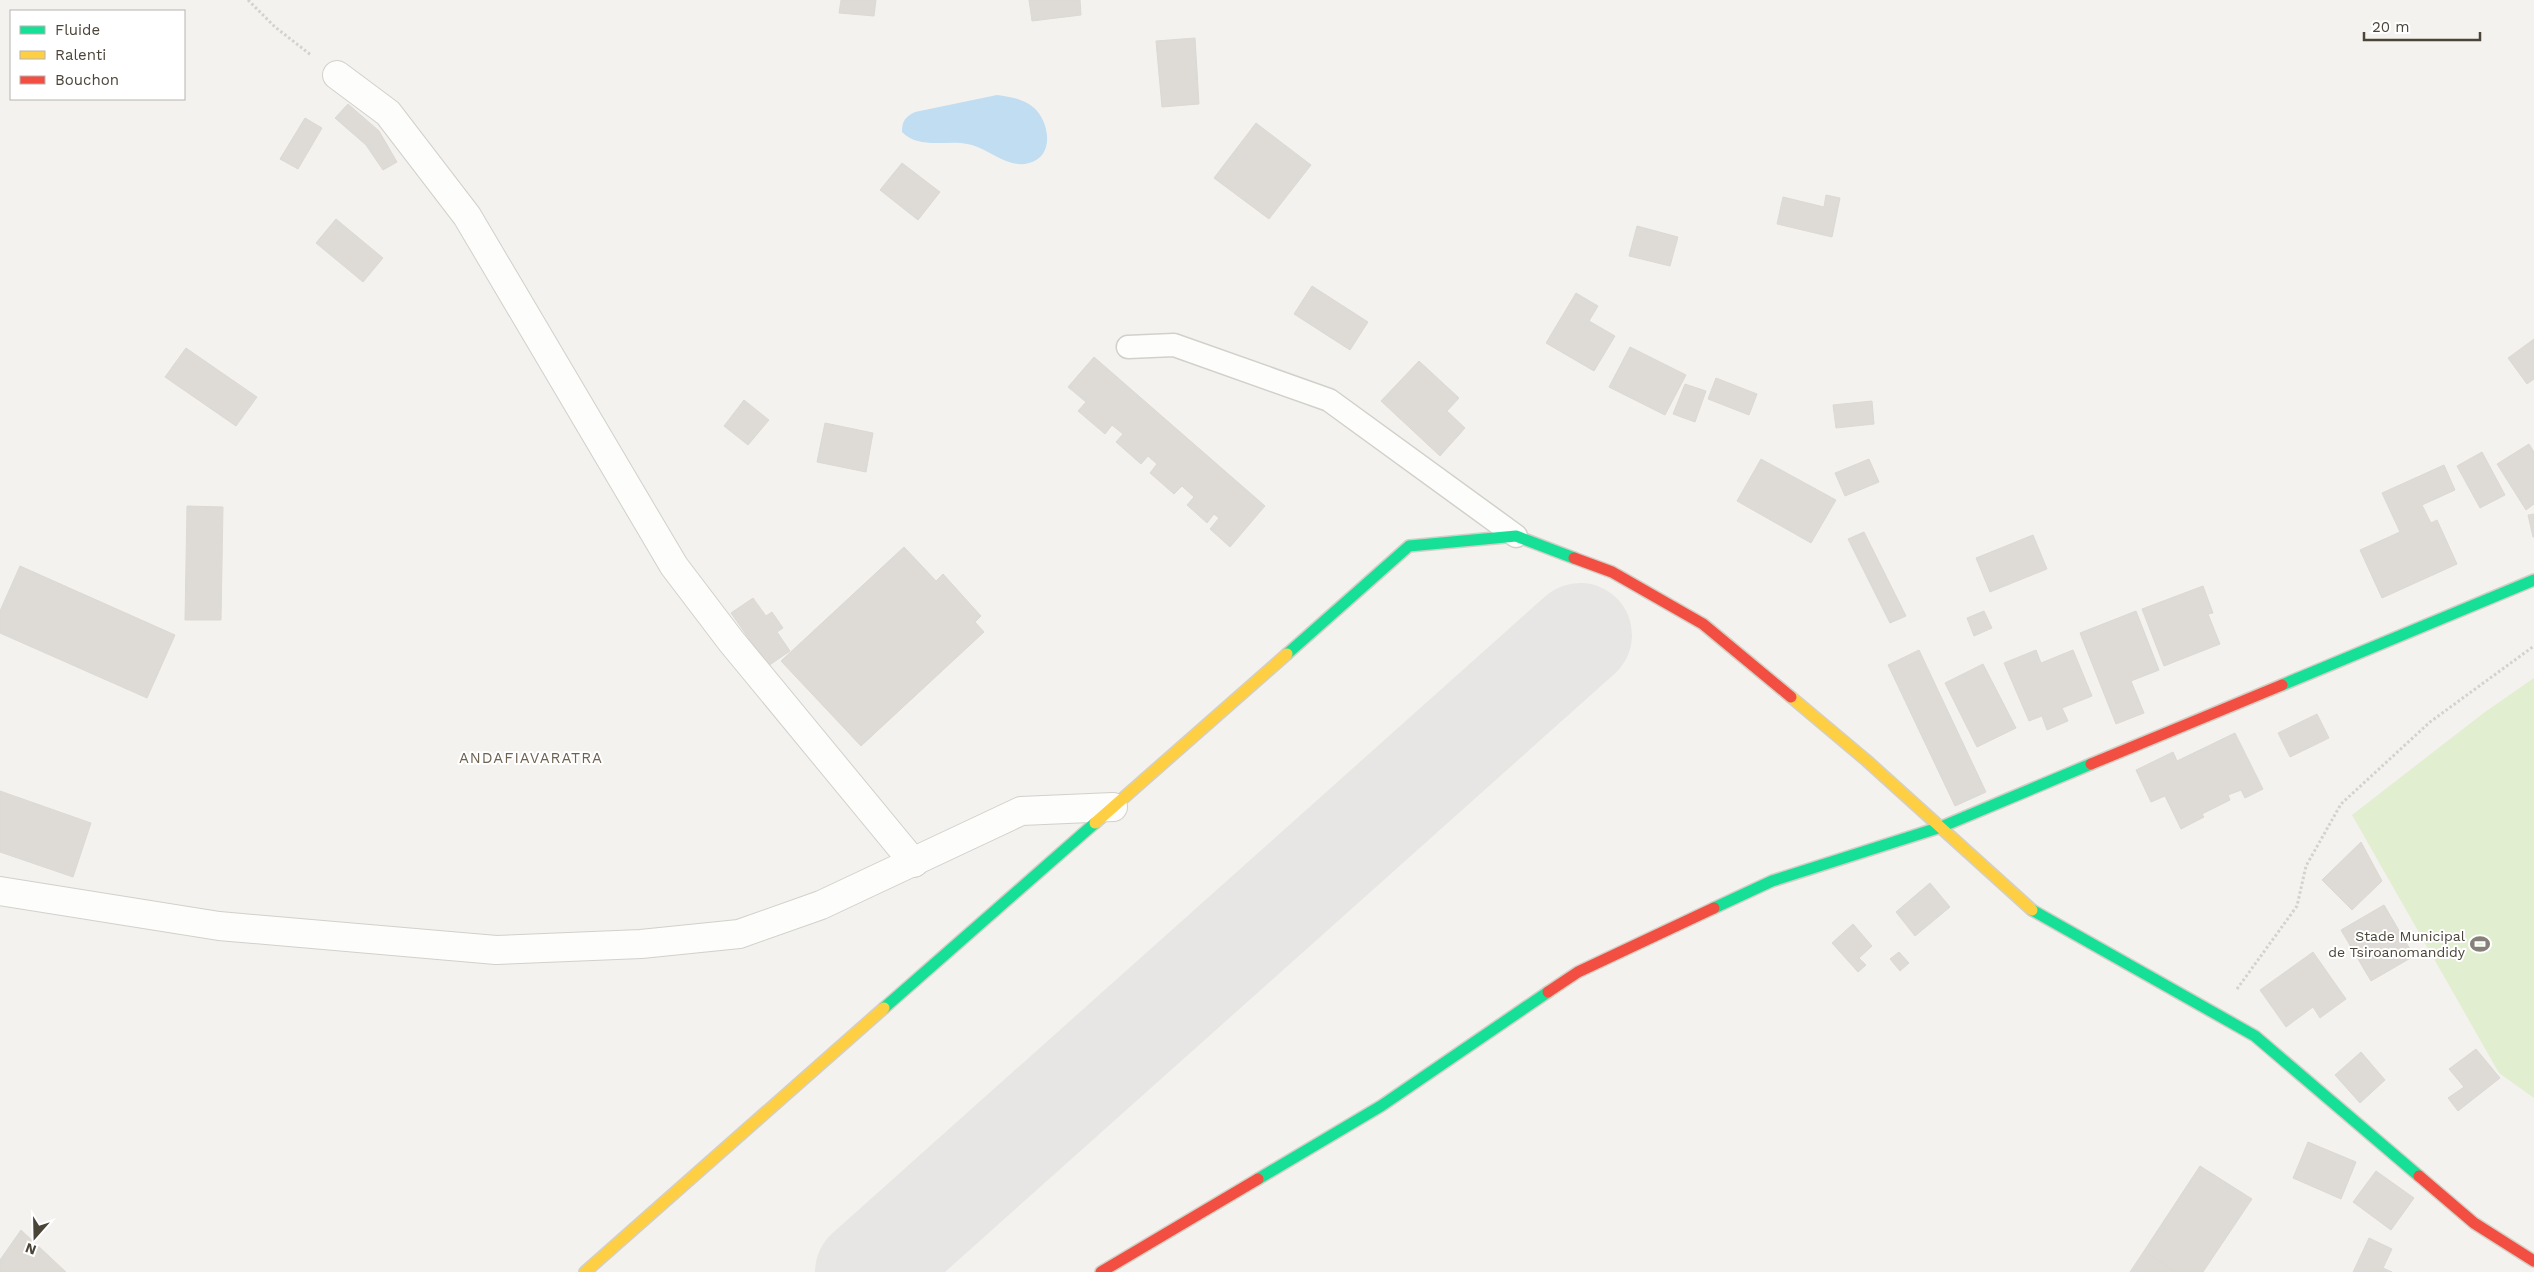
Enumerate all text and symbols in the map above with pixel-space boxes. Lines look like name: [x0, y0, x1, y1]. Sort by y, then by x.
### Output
legend: [10, 10, 185, 100]
scale bar: [2364, 10, 2480, 42]
text: 20 m: [2372, 18, 2410, 36]
text: Fluide: [55, 21, 100, 39]
text: Ralenti: [55, 46, 106, 64]
text: Bouchon: [55, 71, 119, 89]
district label: ANDAFIAVARATRA: [459, 749, 603, 767]
place label: Stade Municipal de Tsiroanomandidy: [2328, 928, 2466, 960]
sports icon: Stade Municipal de Tsiroanomandidy: [2469, 933, 2491, 955]
north arrow: [10, 1212, 60, 1262]
text: N: [23, 1240, 38, 1259]

